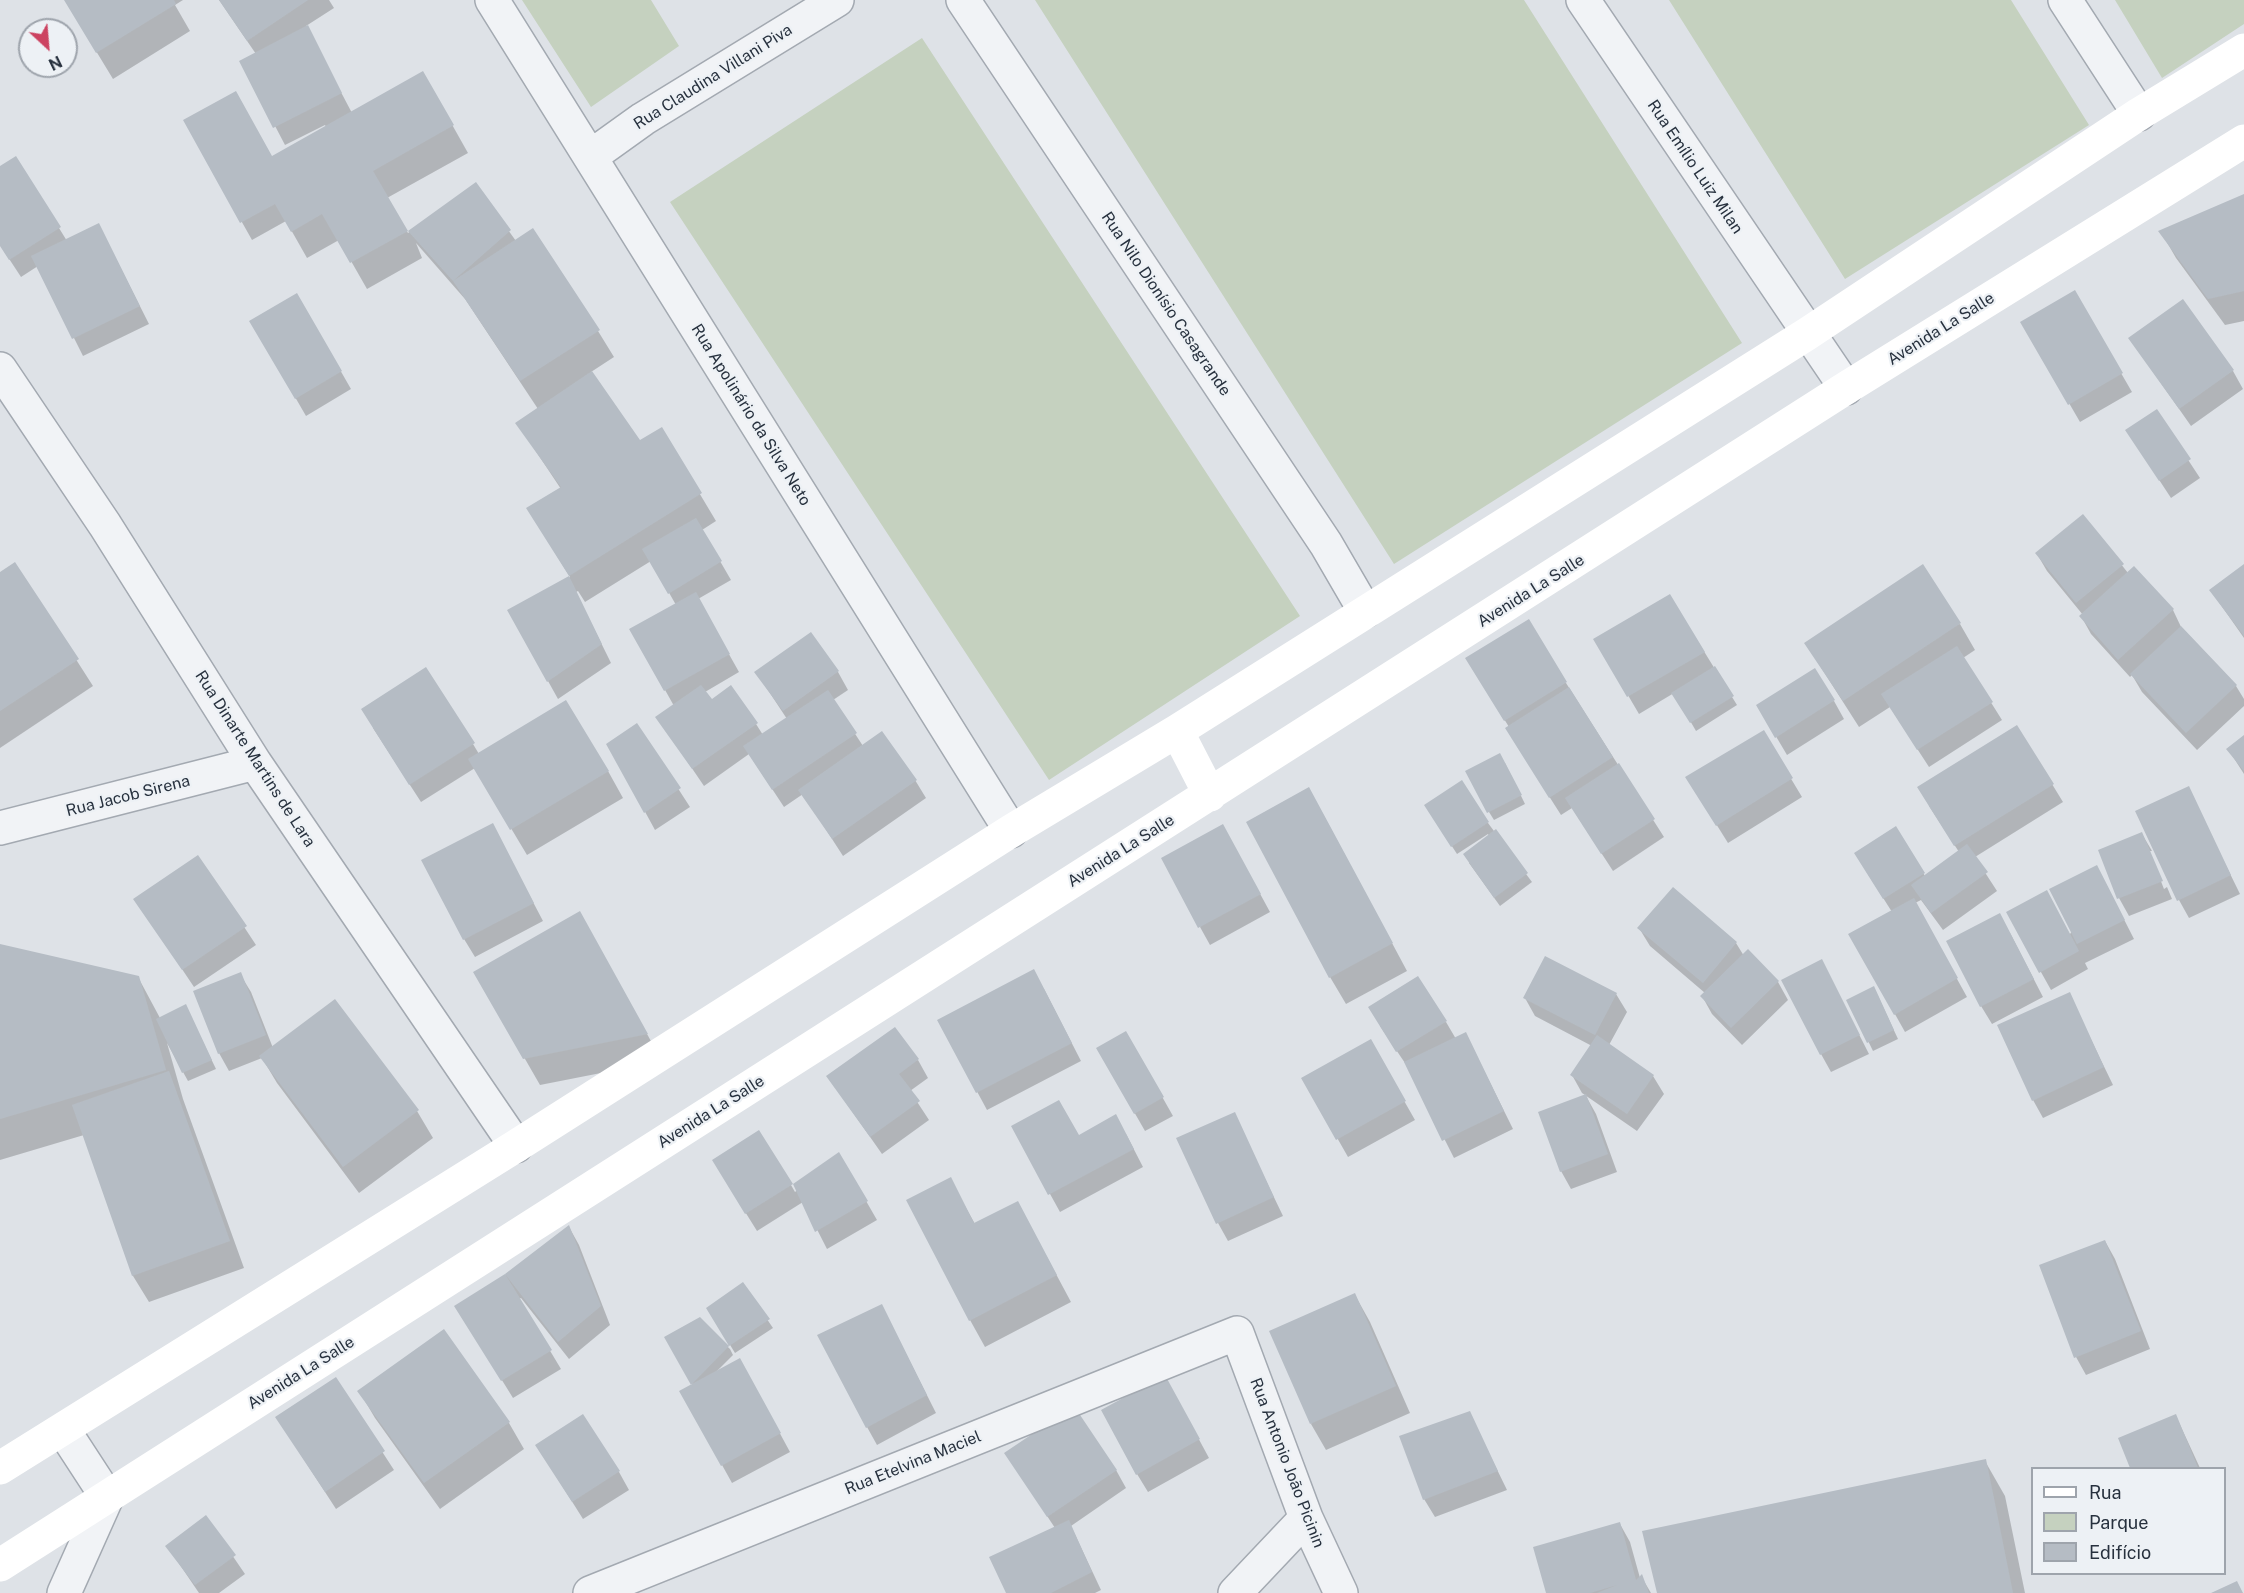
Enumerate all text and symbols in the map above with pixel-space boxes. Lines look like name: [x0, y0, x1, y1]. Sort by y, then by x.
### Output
north arrow: [18, 18, 78, 78]
street label: Rua Claudina Villani Piva: [630, 20, 796, 134]
text: N: [45, 52, 65, 74]
street label: Rua Emílio Luiz Milan: [1643, 96, 1747, 238]
street label: Rua Nilo Dionísio Casagrande: [1097, 208, 1235, 400]
street label: Avenida La Salle: [1884, 288, 1998, 370]
street label: Rua Apolinário da Silva Neto: [687, 321, 815, 509]
street label: Avenida La Salle: [1474, 550, 1588, 632]
street label: Rua Dinarte Martins de Lara: [191, 667, 319, 851]
street label: Rua Jacob Sirena: [64, 771, 192, 821]
street label: Avenida La Salle: [1064, 810, 1178, 892]
street label: Avenida La Salle: [654, 1071, 768, 1153]
street label: Avenida La Salle: [244, 1332, 358, 1414]
street label: Rua Antonio João Picinin: [1246, 1375, 1328, 1551]
street label: Rua Etelvina Maciel: [842, 1427, 984, 1499]
legend: [2031, 1467, 2226, 1575]
text: Rua: [2089, 1482, 2121, 1503]
text: Parque: [2089, 1512, 2149, 1533]
text: Edifício: [2089, 1542, 2151, 1563]

